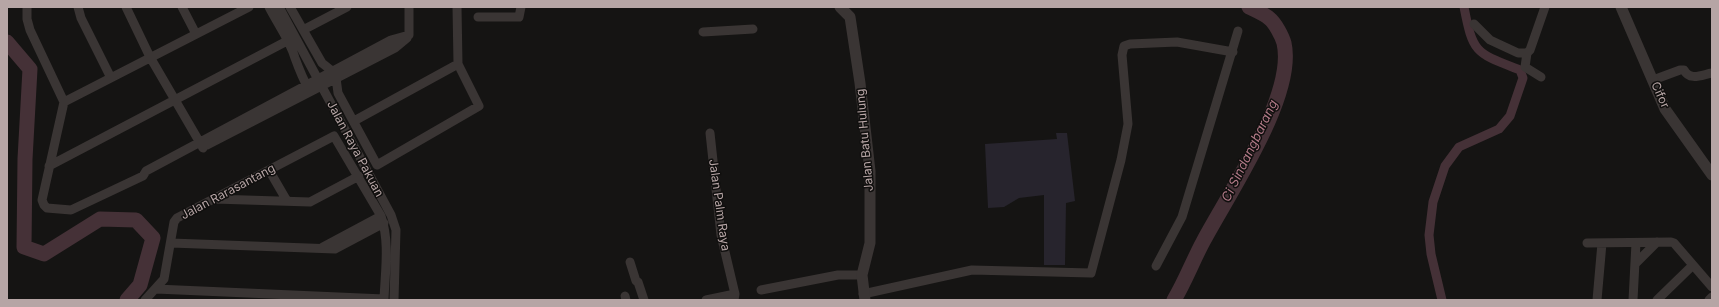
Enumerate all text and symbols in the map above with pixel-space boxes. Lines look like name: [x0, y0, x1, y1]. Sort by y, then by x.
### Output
street label: Cifor: [1648, 80, 1672, 110]
street label: Jalan Batu Hulung: [853, 88, 877, 192]
water label: Ci Sindangbarang: [1219, 98, 1281, 204]
street label: Jalan Raya Pakuan: [324, 99, 386, 199]
street label: Jalan Palm Raya: [705, 158, 733, 252]
street label: Jalan Rarasantang: [178, 161, 278, 223]

